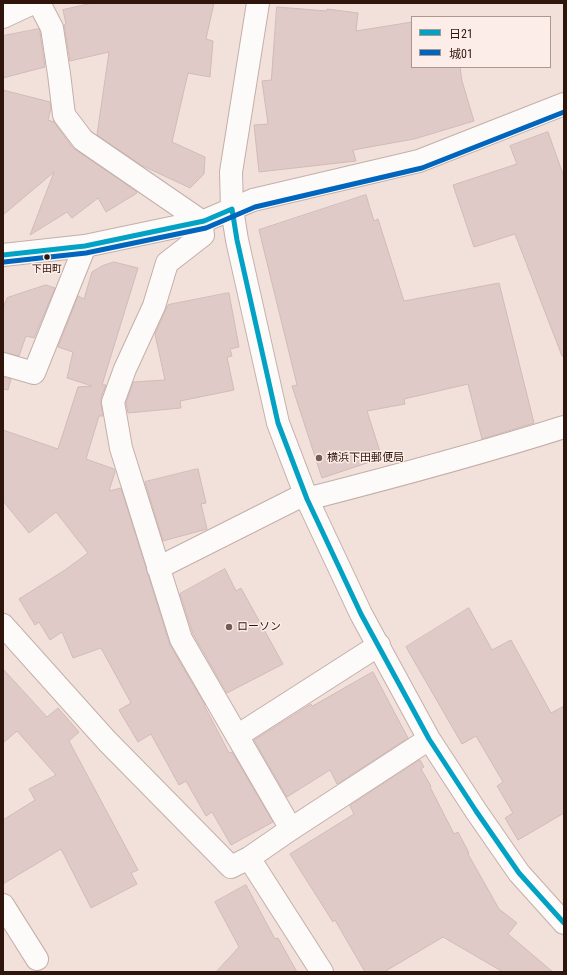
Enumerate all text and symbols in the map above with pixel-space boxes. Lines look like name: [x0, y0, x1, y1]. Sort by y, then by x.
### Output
legend: [411, 16, 551, 68]
text: 日21: [449, 27, 473, 41]
text: 城01: [449, 47, 473, 61]
marker: 下田町: [42, 252, 52, 262]
place label: 下田町: [32, 263, 62, 275]
place label: 横浜下田郵便局: [327, 451, 404, 465]
marker: 横浜下田郵便局: [314, 453, 324, 463]
place label: ローソン: [237, 620, 281, 634]
marker: ローソン: [224, 622, 234, 632]

